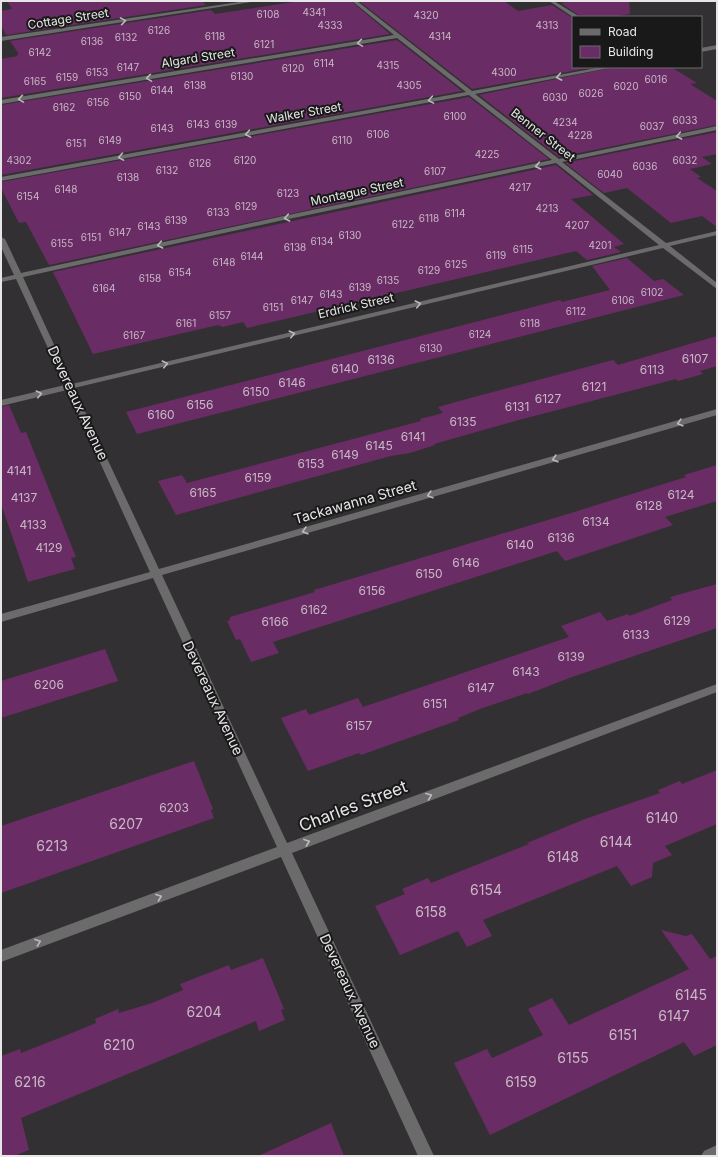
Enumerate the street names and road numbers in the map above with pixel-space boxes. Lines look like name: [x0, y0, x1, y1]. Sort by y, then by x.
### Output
street label: Cottage Street: [26, 5, 110, 32]
street label: Algard Street: [160, 44, 236, 71]
street label: Walker Street: [265, 99, 343, 126]
street label: Benner Street: [508, 105, 579, 165]
street label: Montague Street: [309, 174, 405, 209]
street label: Erdrick Street: [317, 290, 395, 322]
street label: Devereaux Avenue: [45, 343, 112, 463]
street label: Tackawanna Street: [292, 476, 418, 527]
street label: Devereaux Avenue: [180, 638, 247, 758]
street label: Charles Street: [296, 776, 410, 836]
street label: Devereaux Avenue: [317, 931, 384, 1051]

